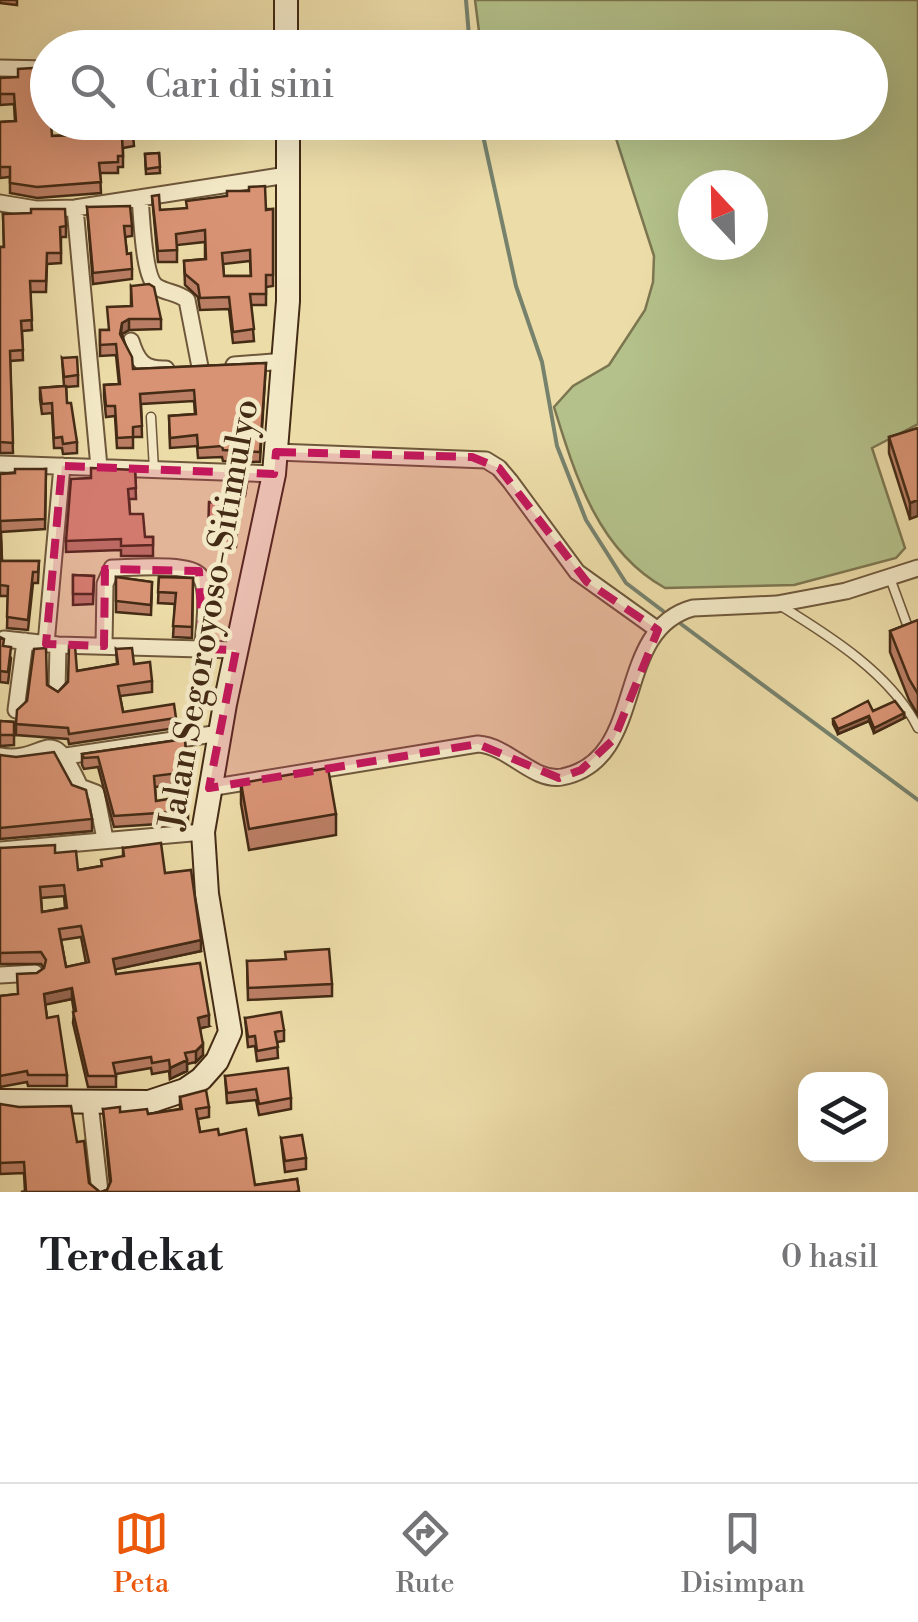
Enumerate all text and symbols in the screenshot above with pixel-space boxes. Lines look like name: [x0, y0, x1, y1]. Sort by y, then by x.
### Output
search box: [30, 30, 888, 140]
icon: search: [65, 58, 120, 113]
text: Cari di sini: [145, 62, 334, 109]
north arrow: [678, 170, 768, 260]
street label: Jalan Segoroyoso-Sitimulyo: [150, 396, 268, 835]
map controls: [798, 1072, 888, 1162]
button: layers: [798, 1072, 888, 1162]
text: Terdekat: [40, 1231, 223, 1284]
text: 0 hasil: [781, 1237, 878, 1277]
tab: Peta: [113, 1506, 169, 1601]
tab: Rute: [395, 1506, 455, 1601]
tab: Disimpan: [681, 1506, 805, 1601]

